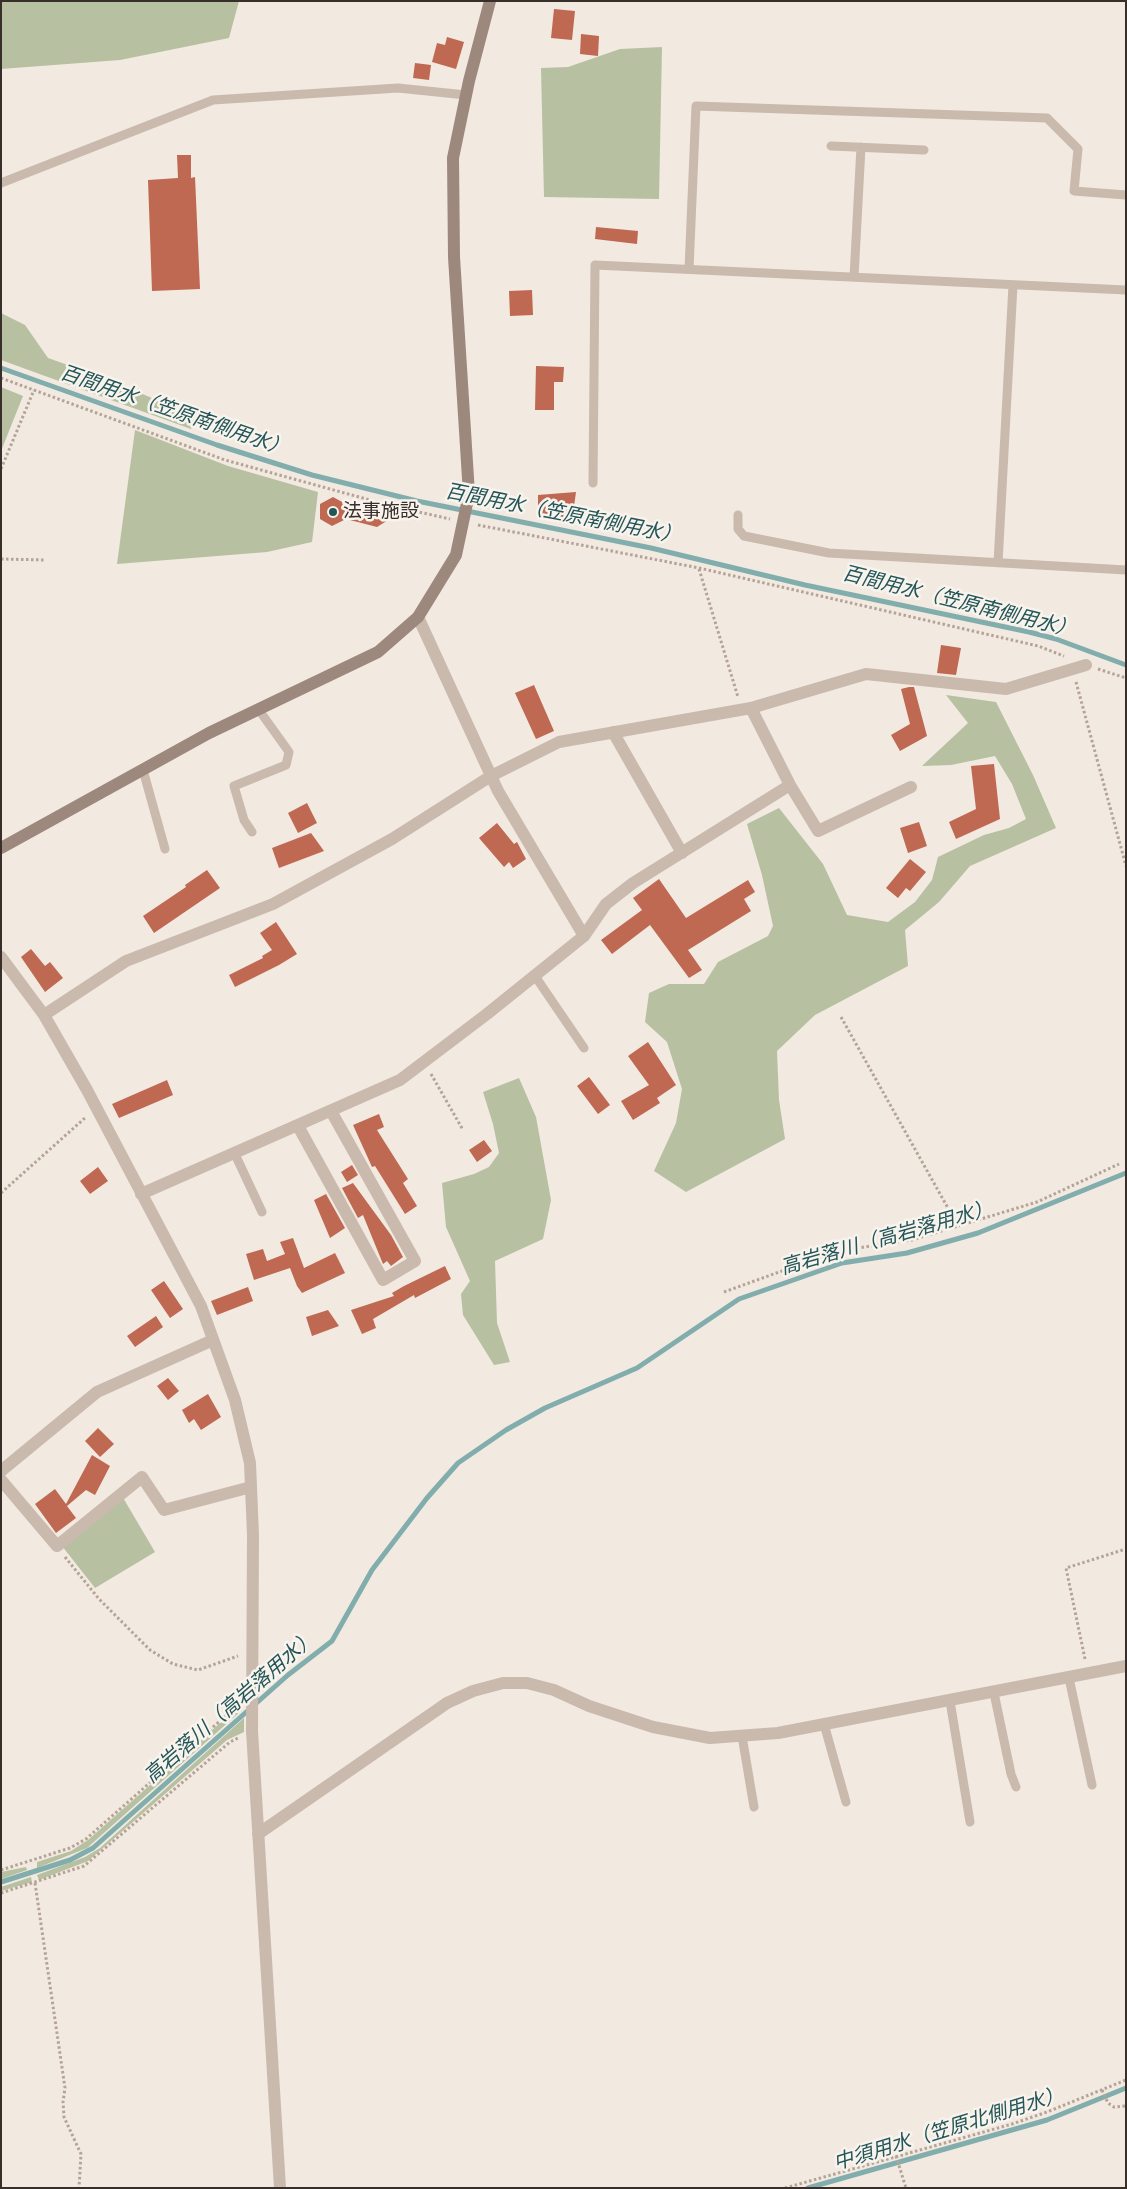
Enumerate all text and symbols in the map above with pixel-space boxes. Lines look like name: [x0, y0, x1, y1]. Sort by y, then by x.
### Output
water label: 百間用水（笠原南側用水）: [57, 362, 291, 462]
water label: 百間用水（笠原南側用水）: [443, 480, 683, 550]
place label: 法事施設: [343, 501, 419, 523]
marker: 法事施設: [327, 506, 339, 518]
water label: 百間用水（笠原南側用水）: [840, 562, 1078, 644]
water label: 高岩落川（高岩落用水）: [778, 1197, 996, 1281]
water label: 高岩落川（高岩落用水）: [140, 1627, 322, 1789]
water label: 中須用水（笠原北側用水）: [831, 2083, 1067, 2177]

